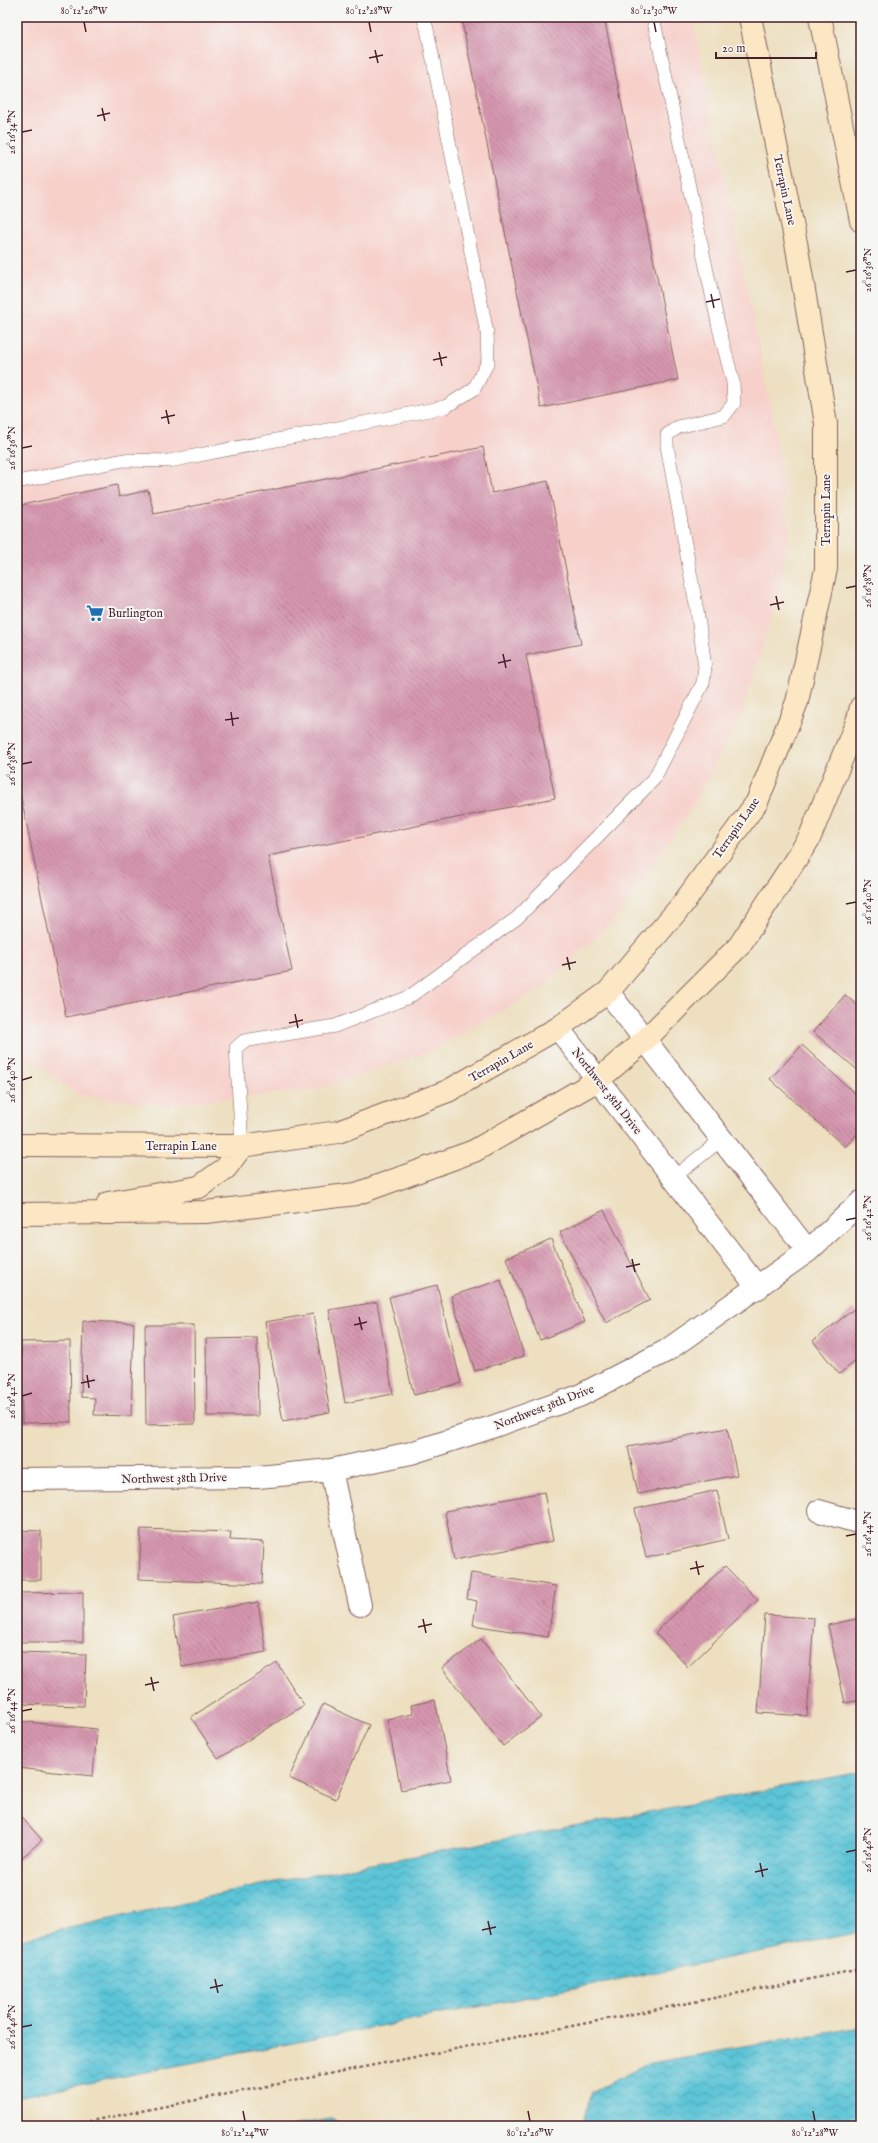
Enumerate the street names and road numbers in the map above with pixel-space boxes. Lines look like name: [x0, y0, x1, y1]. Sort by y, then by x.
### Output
street label: Terrapin Lane: [769, 154, 799, 227]
street label: Terrapin Lane: [819, 474, 835, 546]
street label: Terrapin Lane: [710, 794, 764, 862]
street label: Terrapin Lane: [467, 1037, 537, 1087]
street label: Northwest 38th Drive: [568, 1045, 645, 1138]
street label: Terrapin Lane: [145, 1139, 217, 1155]
street label: Northwest 38th Drive: [492, 1381, 597, 1433]
street label: Northwest 38th Drive: [121, 1470, 228, 1487]

